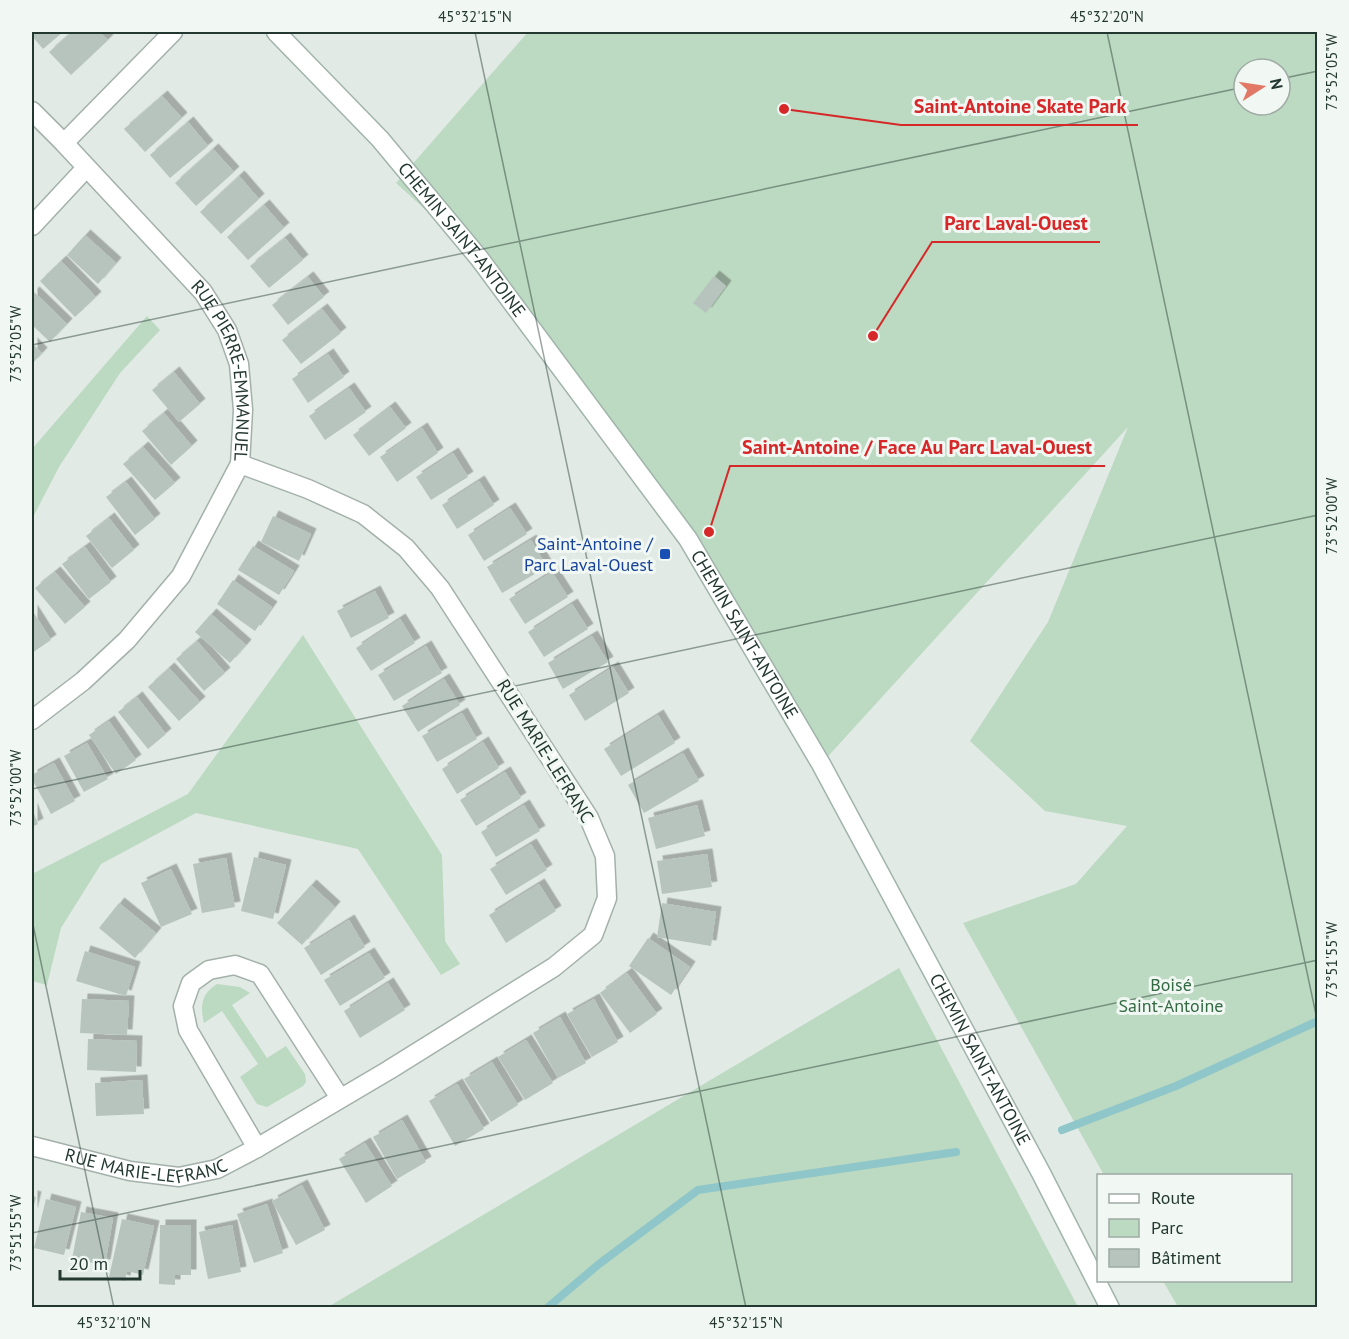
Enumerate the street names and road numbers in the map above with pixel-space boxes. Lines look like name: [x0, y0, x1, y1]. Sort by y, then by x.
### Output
street label: CHEMIN SAINT-ANTOINE: [393, 157, 531, 322]
street label: RUE PIERRE-EMMANUEL: [186, 275, 255, 462]
street label: CHEMIN SAINT-ANTOINE: [686, 546, 804, 723]
street label: RUE MARIE-LEFRANC: [492, 675, 599, 827]
street label: CHEMIN SAINT-ANTOINE: [925, 969, 1036, 1149]
street label: RUE MARIE-LEFRANC: [63, 1143, 231, 1188]

